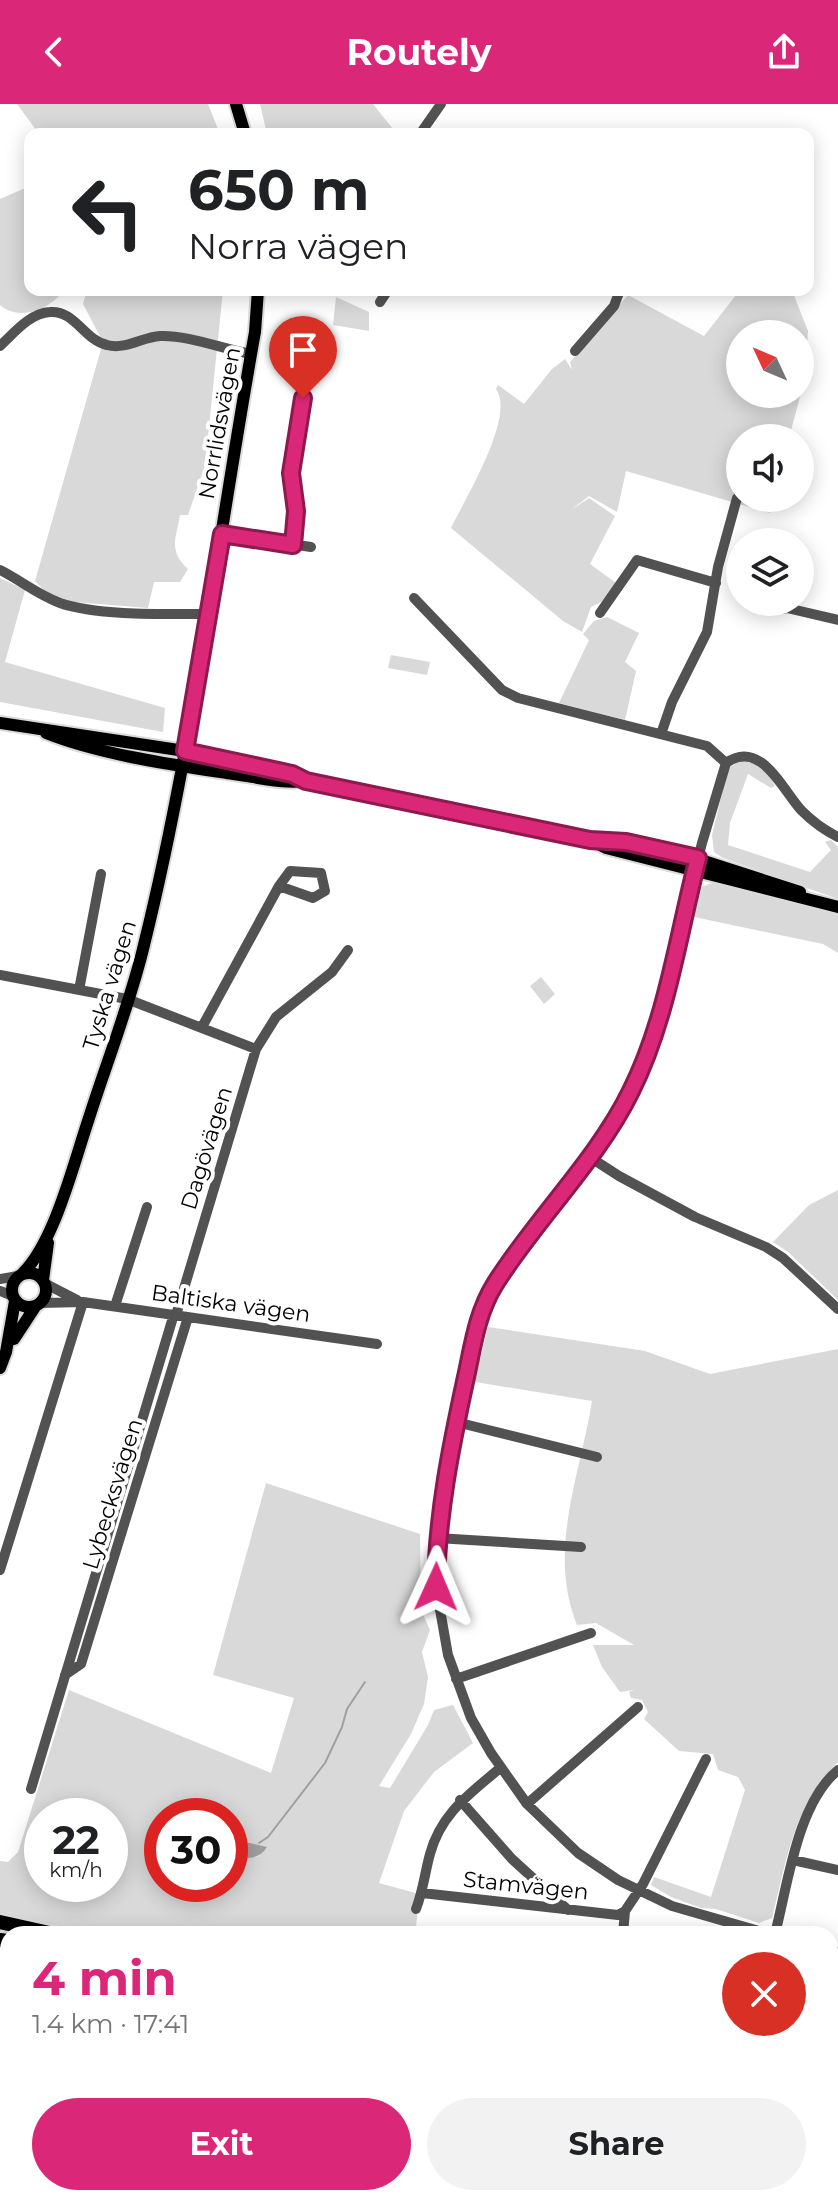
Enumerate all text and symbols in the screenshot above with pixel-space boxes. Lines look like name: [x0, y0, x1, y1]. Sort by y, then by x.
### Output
icon: back: [32, 30, 76, 74]
text: Routely: [347, 30, 491, 74]
icon: share: [762, 30, 806, 74]
text: 650 m: [188, 156, 370, 224]
icon: left: [56, 160, 160, 264]
text: Norra vägen: [188, 224, 408, 268]
pin: [269, 316, 337, 398]
north arrow: [726, 320, 814, 408]
map controls: [726, 320, 814, 616]
icon: arrive: [281, 328, 325, 372]
street label: Norrlidsvägen: [193, 345, 246, 501]
button: sound: [726, 424, 814, 512]
button: layers: [726, 528, 814, 616]
street label: Tyska vägen: [77, 917, 142, 1053]
street label: Dagövägen: [175, 1083, 238, 1213]
street label: Baltiska vägen: [150, 1279, 312, 1328]
street label: Lybecksvägen: [77, 1415, 148, 1573]
position arrow: [394, 1545, 478, 1629]
speed limit sign: 30: [144, 1798, 248, 1902]
text: 22: [52, 1815, 100, 1864]
text: km/h: [49, 1858, 103, 1882]
street label: Stamvägen: [462, 1865, 590, 1906]
text: 4 min: [32, 1949, 177, 2007]
button: close: [722, 1952, 806, 2036]
text: 1.4 km · 17:41: [32, 2008, 189, 2040]
button: Exit: [32, 2098, 411, 2190]
button: Share: [427, 2098, 806, 2190]

